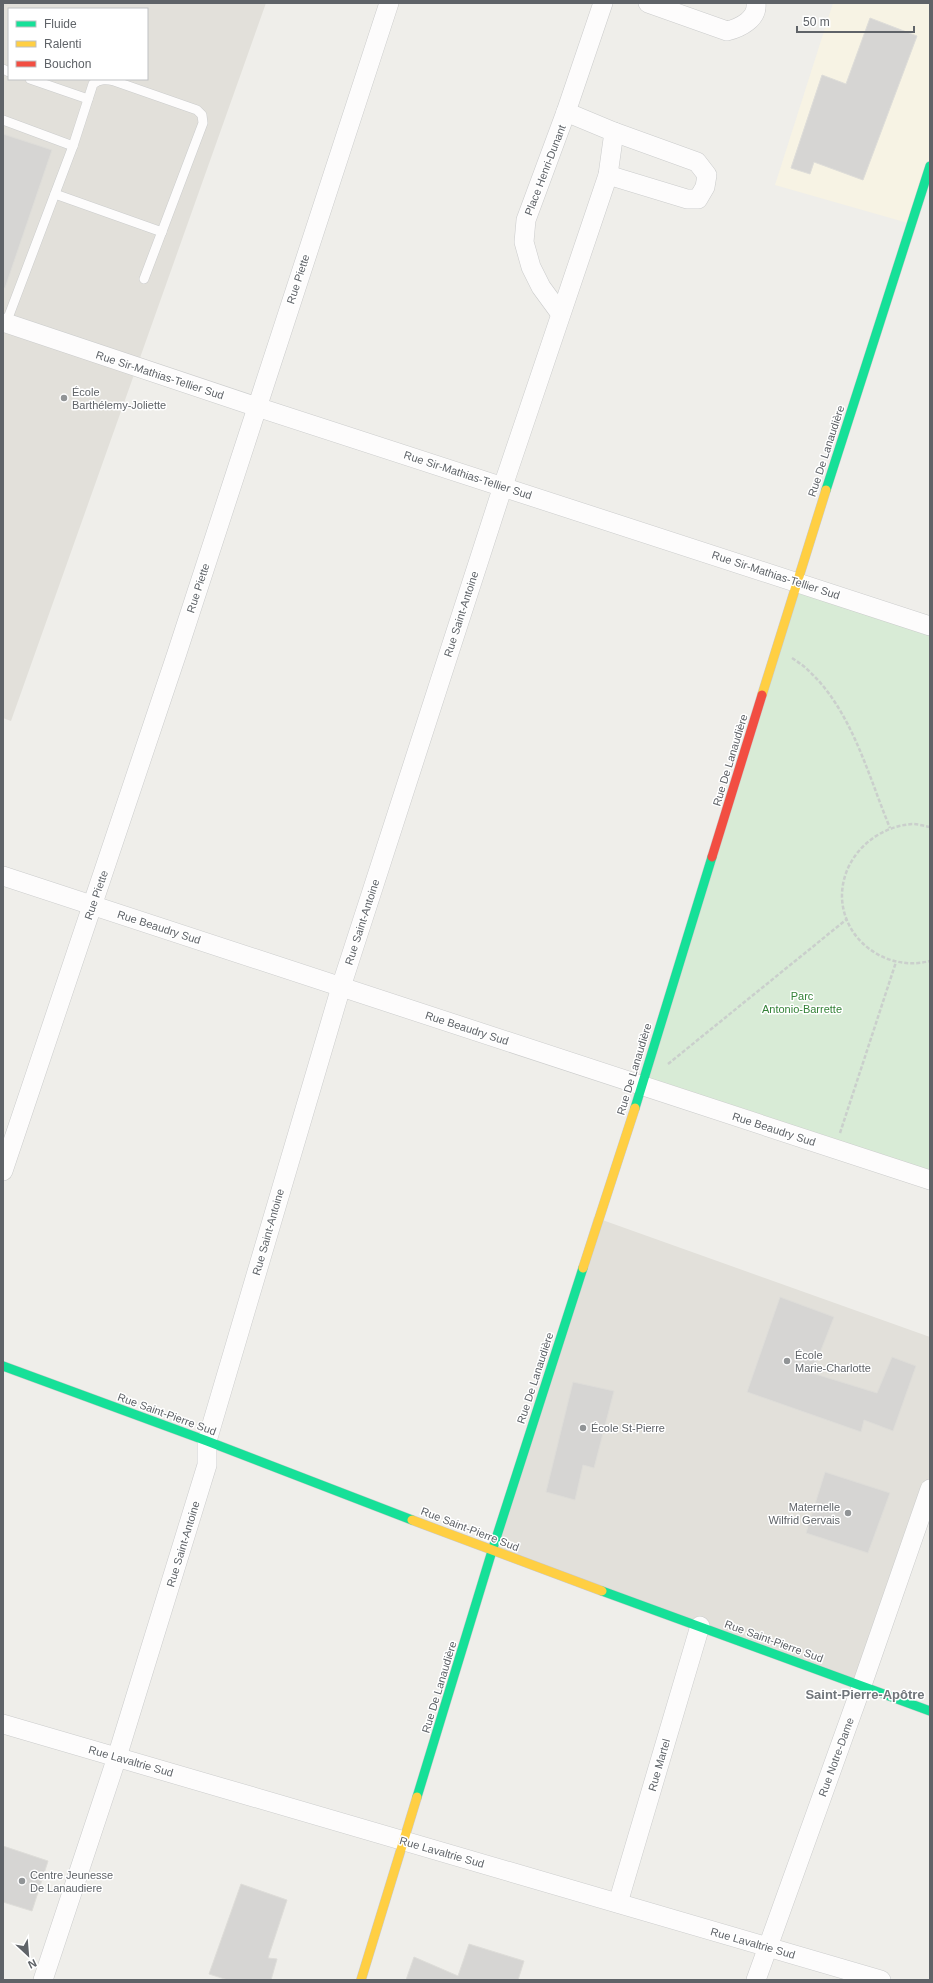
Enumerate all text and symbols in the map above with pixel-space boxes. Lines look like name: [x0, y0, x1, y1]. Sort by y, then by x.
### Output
legend: [8, 8, 148, 80]
scale bar: [797, 8, 914, 34]
text: 50 m: [803, 15, 830, 29]
text: Fluide: [44, 17, 77, 31]
text: Ralenti: [44, 37, 81, 51]
text: Bouchon: [44, 57, 91, 71]
street label: Place Henri-Dunant: [522, 123, 568, 217]
street label: Rue Piette: [284, 253, 312, 305]
street label: Rue Sir-Mathias-Tellier Sud: [94, 349, 226, 401]
place label: École Barthélemy-Joliette: [72, 386, 166, 411]
marker: École Barthélemy-Joliette: [59, 393, 69, 403]
street label: Rue De Lanaudière: [806, 404, 846, 498]
street label: Rue Sir-Mathias-Tellier Sud: [402, 449, 534, 501]
street label: Rue Sir-Mathias-Tellier Sud: [710, 549, 842, 601]
street label: Rue Piette: [184, 562, 212, 614]
street label: Rue Saint-Antoine: [441, 570, 481, 658]
street label: Rue De Lanaudière: [710, 713, 750, 807]
street label: Rue Piette: [82, 869, 110, 921]
street label: Rue Saint-Antoine: [342, 878, 382, 966]
street label: Rue Beaudry Sud: [116, 908, 202, 946]
park label: Parc Antonio-Barrette: [762, 990, 842, 1015]
street label: Rue Beaudry Sud: [424, 1009, 510, 1047]
street label: Rue De Lanaudière: [614, 1022, 654, 1116]
street label: Rue Beaudry Sud: [731, 1110, 817, 1148]
street label: Rue Saint-Antoine: [250, 1187, 286, 1277]
street label: Rue De Lanaudière: [515, 1331, 555, 1425]
place label: École Marie-Charlotte: [795, 1349, 871, 1374]
marker: École Marie-Charlotte: [782, 1356, 792, 1366]
street label: Rue Saint-Pierre Sud: [116, 1391, 218, 1437]
place label: École St-Pierre: [591, 1422, 665, 1434]
marker: École St-Pierre: [578, 1423, 588, 1433]
street label: Rue Saint-Antoine: [164, 1500, 202, 1588]
place label: Maternelle Wilfrid Gervais: [768, 1501, 840, 1526]
street label: Rue Saint-Pierre Sud: [419, 1505, 521, 1553]
marker: Maternelle Wilfrid Gervais: [843, 1508, 853, 1518]
street label: Rue Saint-Pierre Sud: [723, 1618, 825, 1664]
street label: Rue De Lanaudière: [419, 1640, 459, 1734]
district label: Saint-Pierre-Apôtre: [805, 1687, 925, 1702]
street label: Rue Notre-Dame: [816, 1716, 856, 1798]
street label: Rue Martel: [646, 1737, 672, 1793]
street label: Rue Lavaltrie Sud: [87, 1743, 175, 1779]
street label: Rue Lavaltrie Sud: [398, 1834, 486, 1870]
place label: Centre Jeunesse De Lanaudiere: [30, 1869, 113, 1894]
marker: Centre Jeunesse De Lanaudiere: [17, 1876, 27, 1886]
street label: Rue Lavaltrie Sud: [709, 1925, 797, 1961]
north arrow: [8, 1935, 48, 1975]
text: N: [26, 1957, 39, 1971]

